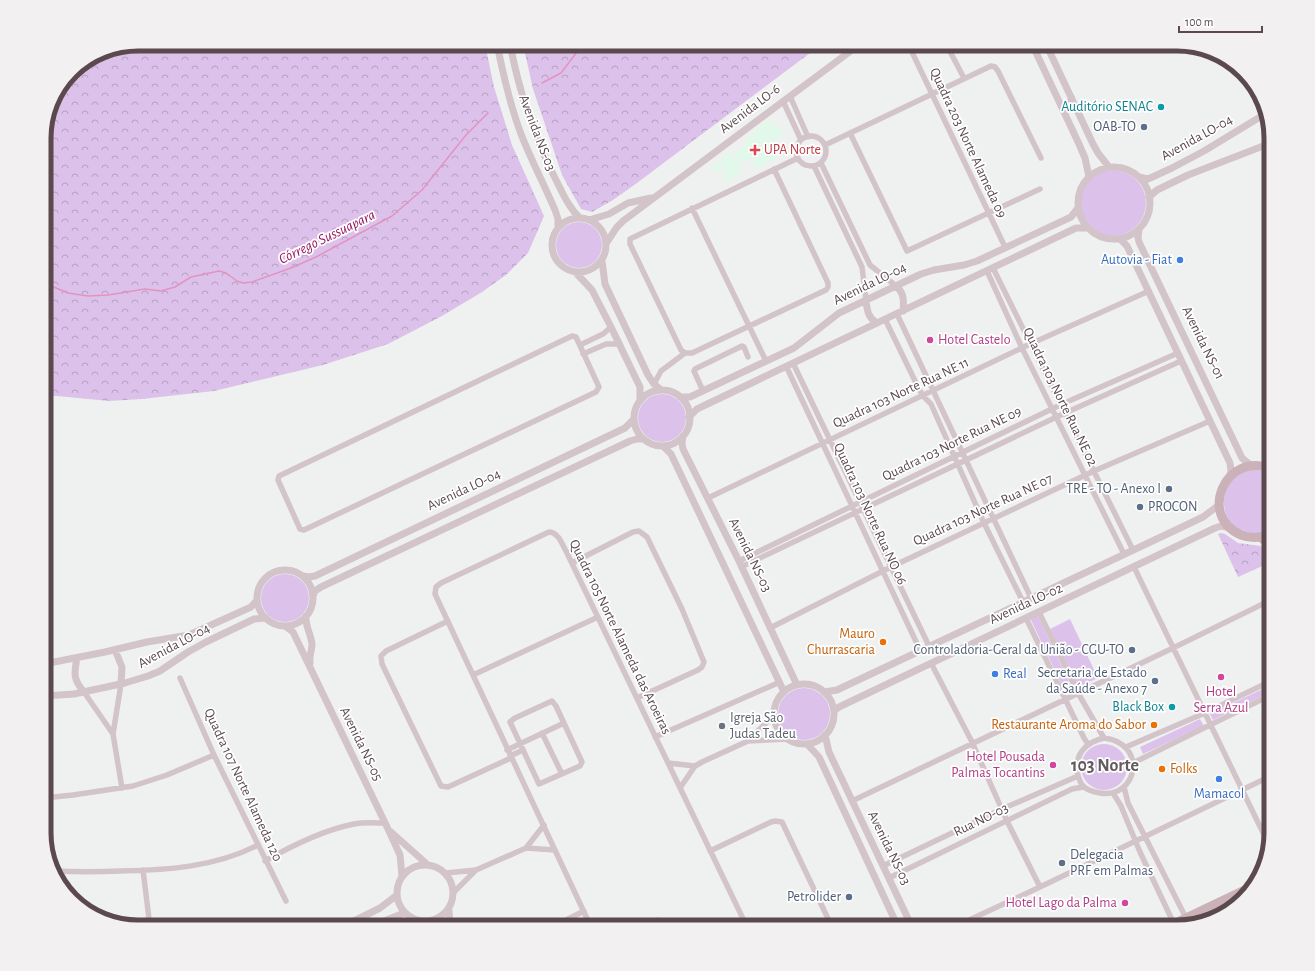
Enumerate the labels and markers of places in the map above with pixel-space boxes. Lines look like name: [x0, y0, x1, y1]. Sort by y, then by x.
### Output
place label: Auditório SENAC: [1061, 100, 1153, 114]
marker: Auditório SENAC: [1156, 102, 1166, 112]
place label: OAB-TO: [1093, 120, 1136, 134]
marker: OAB-TO: [1139, 122, 1149, 132]
place label: UPA Norte: [764, 143, 821, 157]
marker: UPA Norte: [749, 144, 761, 156]
place label: Autovia - Fiat: [1101, 253, 1173, 267]
marker: Autovia - Fiat: [1175, 255, 1185, 265]
place label: Hotel Castelo: [938, 333, 1011, 347]
marker: Hotel Castelo: [925, 335, 935, 345]
place label: TRE - TO - Anexo I: [1066, 482, 1161, 496]
marker: TRE - TO - Anexo I: [1164, 484, 1174, 494]
place label: PROCON: [1148, 500, 1198, 514]
marker: PROCON: [1135, 502, 1145, 512]
place label: Mauro Churrascaria: [807, 627, 876, 657]
marker: Mauro Churrascaria: [878, 637, 888, 647]
place label: Controladoria-Geral da União - CGU-TO: [914, 643, 1124, 657]
marker: Controladoria-Geral da União - CGU-TO: [1127, 645, 1137, 655]
place label: Secretaria de Estado da Saúde - Anexo 7: [1038, 666, 1147, 696]
place label: Real: [1003, 667, 1027, 681]
marker: Real: [990, 669, 1000, 679]
marker: Hotel Serra Azul: [1216, 672, 1226, 682]
marker: Secretaria de Estado da Saúde - Anexo 7: [1150, 676, 1160, 686]
place label: Hotel Serra Azul: [1194, 685, 1248, 715]
place label: Black Box: [1112, 700, 1164, 714]
marker: Black Box: [1167, 702, 1177, 712]
place label: Igreja São Judas Tadeu: [730, 711, 796, 741]
place label: Restaurante Aroma do Sabor: [991, 718, 1146, 732]
marker: Restaurante Aroma do Sabor: [1149, 720, 1159, 730]
marker: Igreja São Judas Tadeu: [717, 721, 727, 731]
place label: Hotel Pousada Palmas Tocantins: [951, 750, 1046, 780]
marker: Hotel Pousada Palmas Tocantins: [1048, 760, 1058, 770]
place label: Folks: [1170, 762, 1197, 776]
marker: Folks: [1157, 764, 1167, 774]
marker: Mamacol: [1214, 774, 1224, 784]
place label: Mamacol: [1194, 787, 1244, 801]
place label: Delegacia PRF em Palmas: [1070, 848, 1153, 878]
marker: Delegacia PRF em Palmas: [1057, 858, 1067, 868]
place label: Petrolider: [787, 890, 841, 904]
marker: Petrolider: [844, 892, 854, 902]
place label: Hotel Lago da Palma: [1006, 896, 1118, 910]
marker: Hotel Lago da Palma: [1120, 898, 1130, 908]

